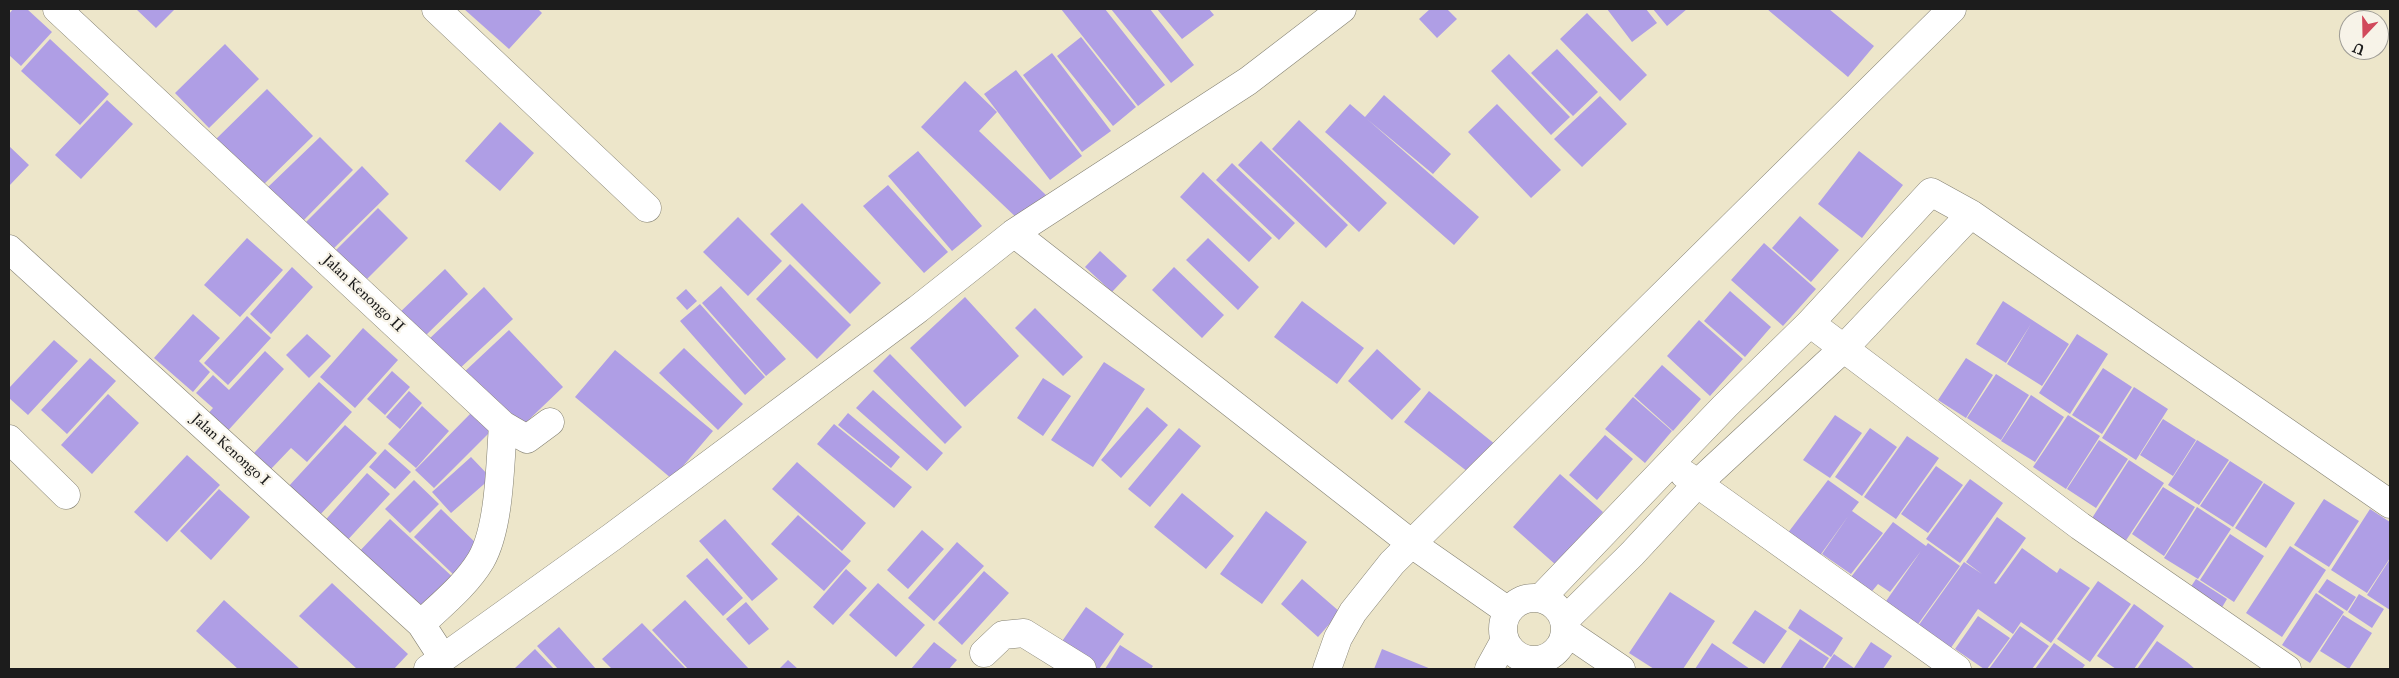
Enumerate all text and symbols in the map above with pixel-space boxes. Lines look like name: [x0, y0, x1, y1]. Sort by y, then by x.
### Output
north arrow: [2339, 10, 2389, 60]
text: U: [2351, 39, 2367, 58]
street label: Jalan Kenongo II: [318, 252, 408, 336]
street label: Jalan Kenongo I: [187, 410, 273, 490]

